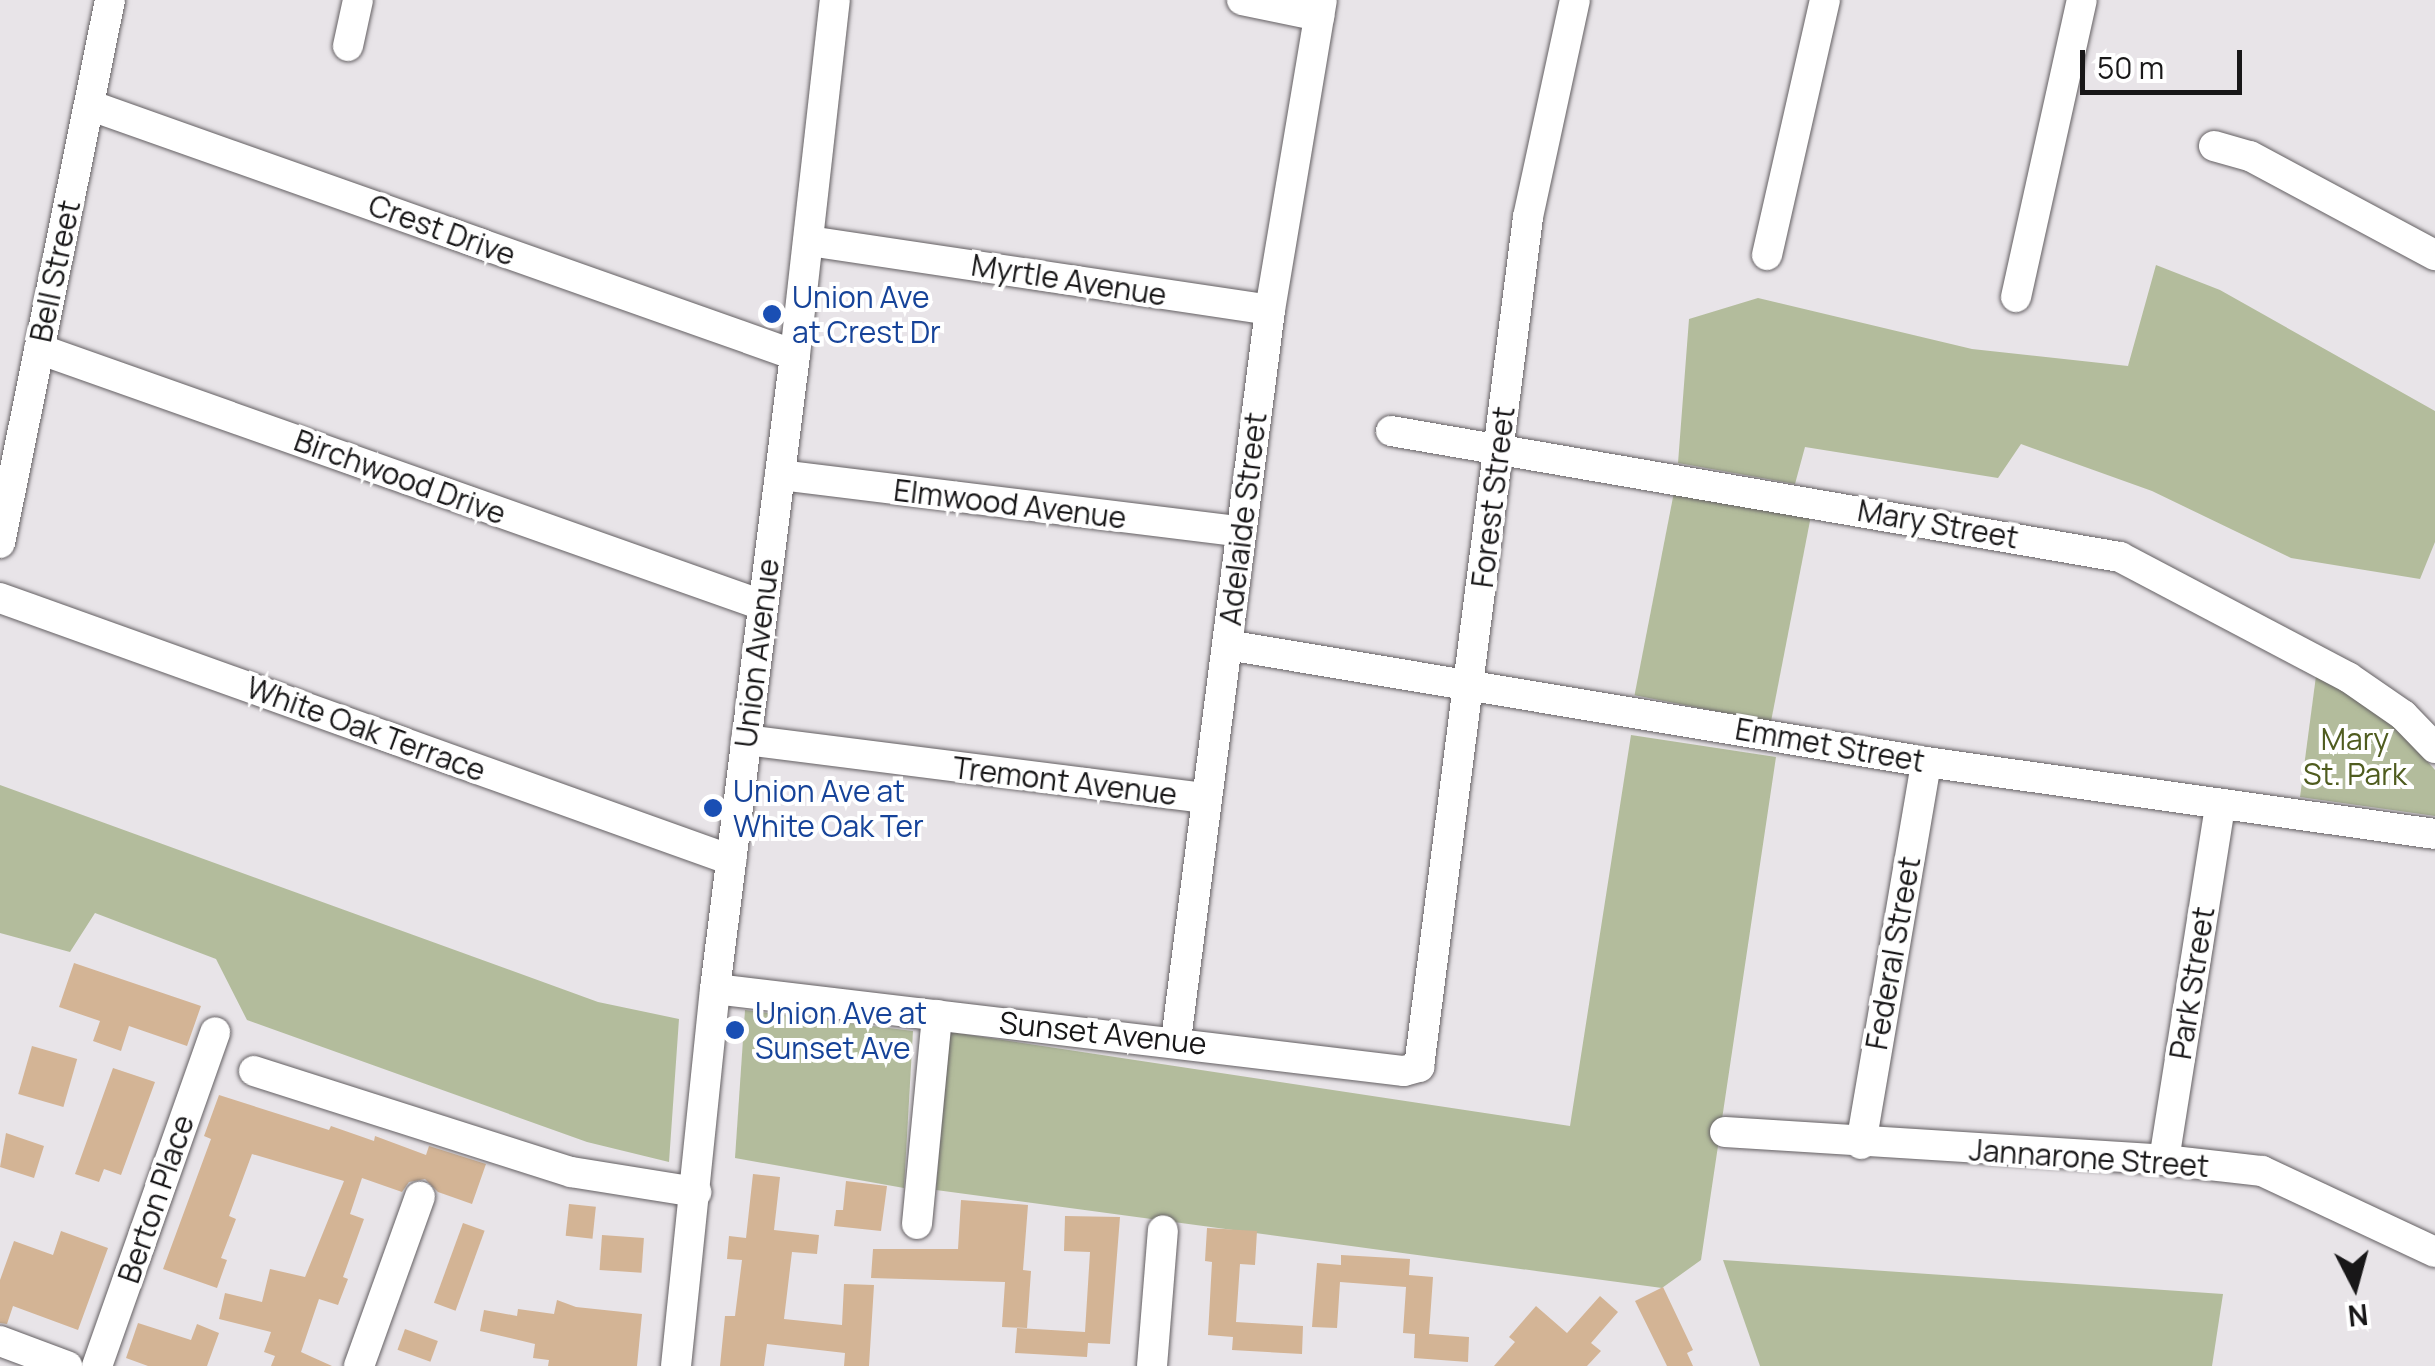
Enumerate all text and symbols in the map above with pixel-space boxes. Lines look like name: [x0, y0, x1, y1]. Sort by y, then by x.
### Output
scale bar: [2085, 30, 2248, 92]
text: 50 m: [2097, 47, 2164, 88]
street label: Crest Drive: [364, 187, 520, 273]
street label: Bell Street: [22, 197, 88, 345]
street label: Myrtle Avenue: [969, 247, 1169, 313]
place label: Union Ave at Crest Dr: [792, 279, 941, 350]
marker: Union Ave at Crest Dr: [761, 303, 783, 325]
street label: Forest Street: [1464, 404, 1522, 590]
street label: Adelaide Street: [1212, 410, 1274, 628]
street label: Birchwood Drive: [289, 422, 511, 532]
street label: Elmwood Avenue: [892, 472, 1128, 536]
street label: Mary Street: [1855, 492, 2021, 556]
street label: Union Avenue: [728, 556, 786, 750]
street label: White Oak Terrace: [242, 669, 490, 789]
street label: Emmet Street: [1733, 711, 1927, 779]
park label: Mary St. Park: [2303, 721, 2407, 792]
street label: Tremont Avenue: [951, 749, 1179, 813]
place label: Union Ave at White Oak Ter: [733, 773, 924, 844]
marker: Union Ave at White Oak Ter: [702, 797, 724, 819]
street label: Federal Street: [1858, 854, 1928, 1052]
street label: Park Street: [2162, 904, 2222, 1062]
place label: Union Ave at Sunset Ave: [755, 995, 927, 1066]
street label: Sunset Avenue: [998, 1004, 1208, 1062]
marker: Union Ave at Sunset Ave: [724, 1019, 746, 1041]
street label: Berton Place: [110, 1110, 202, 1288]
street label: Jannarone Street: [1968, 1132, 2210, 1184]
north arrow: [2305, 1236, 2405, 1336]
text: N: [2346, 1296, 2370, 1336]

